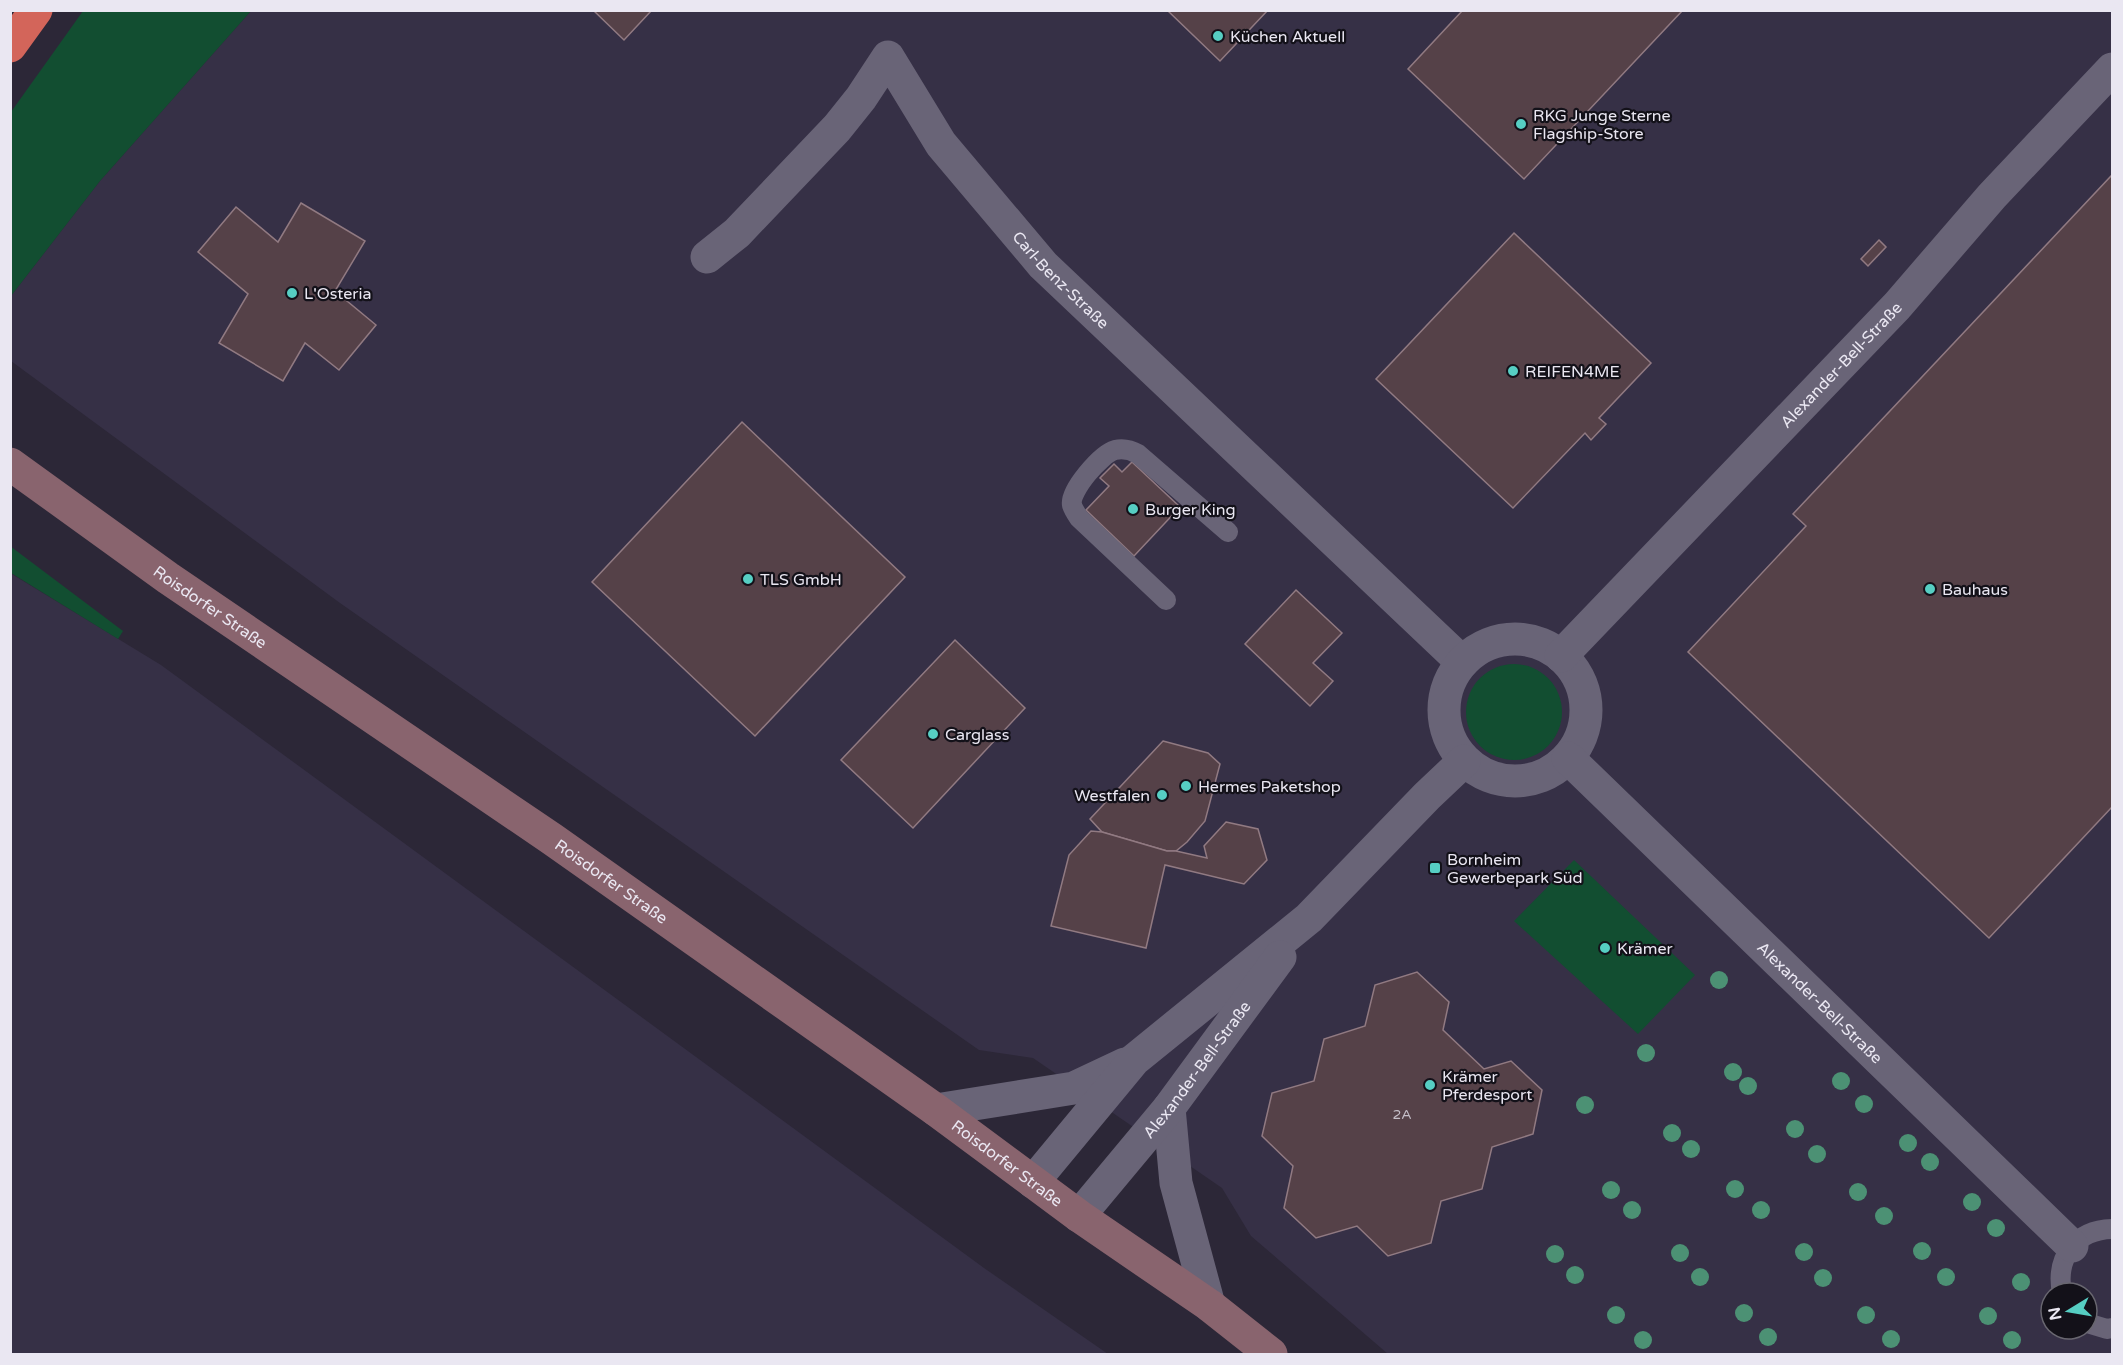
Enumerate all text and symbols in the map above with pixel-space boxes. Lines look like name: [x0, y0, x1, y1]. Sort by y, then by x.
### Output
place label: Küchen Aktuell: [1230, 27, 1345, 47]
marker: Küchen Aktuell: [1211, 29, 1225, 43]
place label: RKG Junge Sterne Flagship-Store: [1533, 106, 1671, 144]
marker: RKG Junge Sterne Flagship-Store: [1514, 117, 1528, 131]
street label: Carl-Benz-Straße: [1008, 227, 1113, 333]
place label: L'Osteria: [304, 284, 371, 304]
marker: L'Osteria: [285, 286, 299, 300]
street label: Alexander-Bell-Straße: [1776, 298, 1907, 432]
place label: REIFEN4ME: [1525, 362, 1620, 382]
marker: REIFEN4ME: [1506, 364, 1520, 378]
place label: Burger King: [1145, 500, 1236, 520]
marker: Burger King: [1126, 502, 1140, 516]
street label: Roisdorfer Straße: [149, 562, 271, 653]
place label: TLS GmbH: [760, 570, 842, 590]
marker: TLS GmbH: [741, 572, 755, 586]
place label: Bauhaus: [1942, 580, 2008, 600]
marker: Bauhaus: [1923, 582, 1937, 596]
place label: Carglass: [945, 725, 1009, 745]
marker: Carglass: [926, 727, 940, 741]
place label: Hermes Paketshop: [1198, 777, 1341, 797]
marker: Hermes Paketshop: [1179, 779, 1193, 793]
place label: Westfalen: [1074, 786, 1150, 806]
marker: Westfalen: [1155, 788, 1169, 802]
street label: Roisdorfer Straße: [551, 835, 671, 928]
place label: Bornheim Gewerbepark Süd: [1447, 850, 1583, 888]
marker: Bornheim Gewerbepark Süd: [1428, 861, 1442, 875]
street label: Alexander-Bell-Straße: [1753, 938, 1886, 1068]
place label: Krämer: [1617, 939, 1674, 959]
marker: Krämer: [1598, 941, 1612, 955]
street label: Alexander-Bell-Straße: [1139, 997, 1255, 1143]
place label: Krämer Pferdesport: [1442, 1067, 1532, 1105]
marker: Krämer Pferdesport: [1423, 1078, 1437, 1092]
house number: 2A: [1392, 1106, 1412, 1123]
street label: Roisdorfer Straße: [947, 1116, 1066, 1211]
north arrow: [2039, 1281, 2099, 1341]
text: N: [2044, 1305, 2066, 1322]

